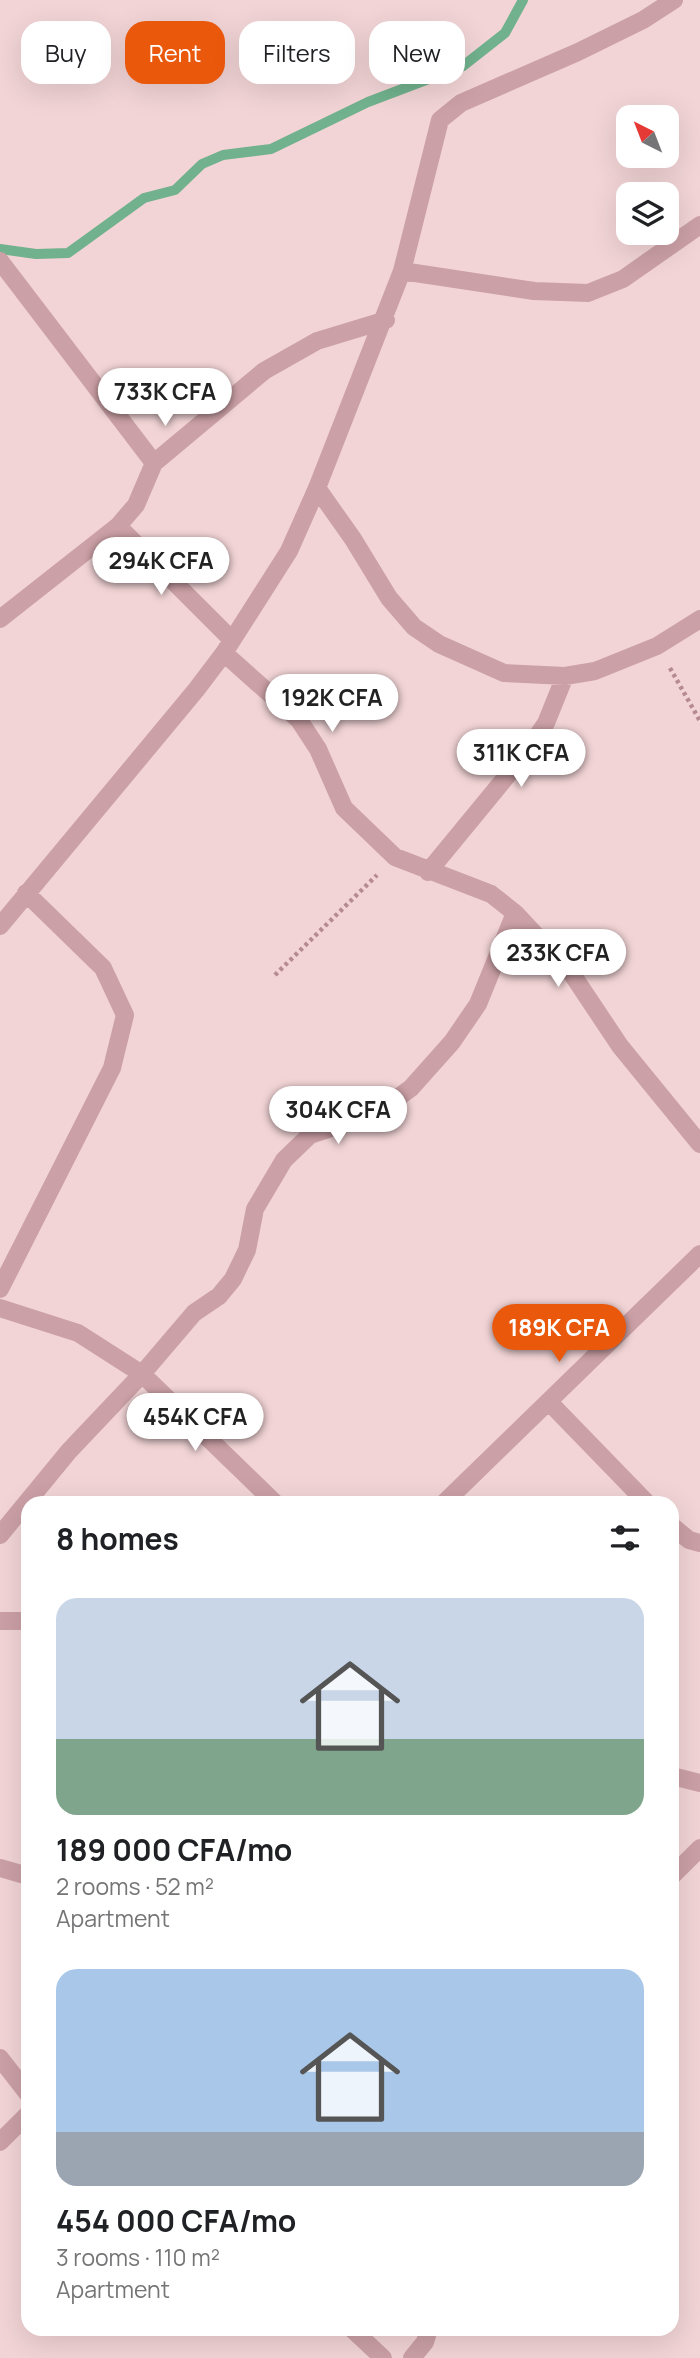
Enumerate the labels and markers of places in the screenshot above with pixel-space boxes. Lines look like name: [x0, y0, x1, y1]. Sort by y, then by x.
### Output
pin: 733K CFA: [93, 368, 237, 428]
pin: 294K CFA: [89, 538, 233, 597]
pin: 192K CFA: [260, 674, 404, 734]
pin: 311K CFA: [449, 730, 593, 789]
pin: 233K CFA: [486, 930, 630, 989]
pin: 304K CFA: [266, 1086, 410, 1146]
pin: 189K CFA: [487, 1304, 631, 1364]
pin: 454K CFA: [123, 1394, 267, 1453]

